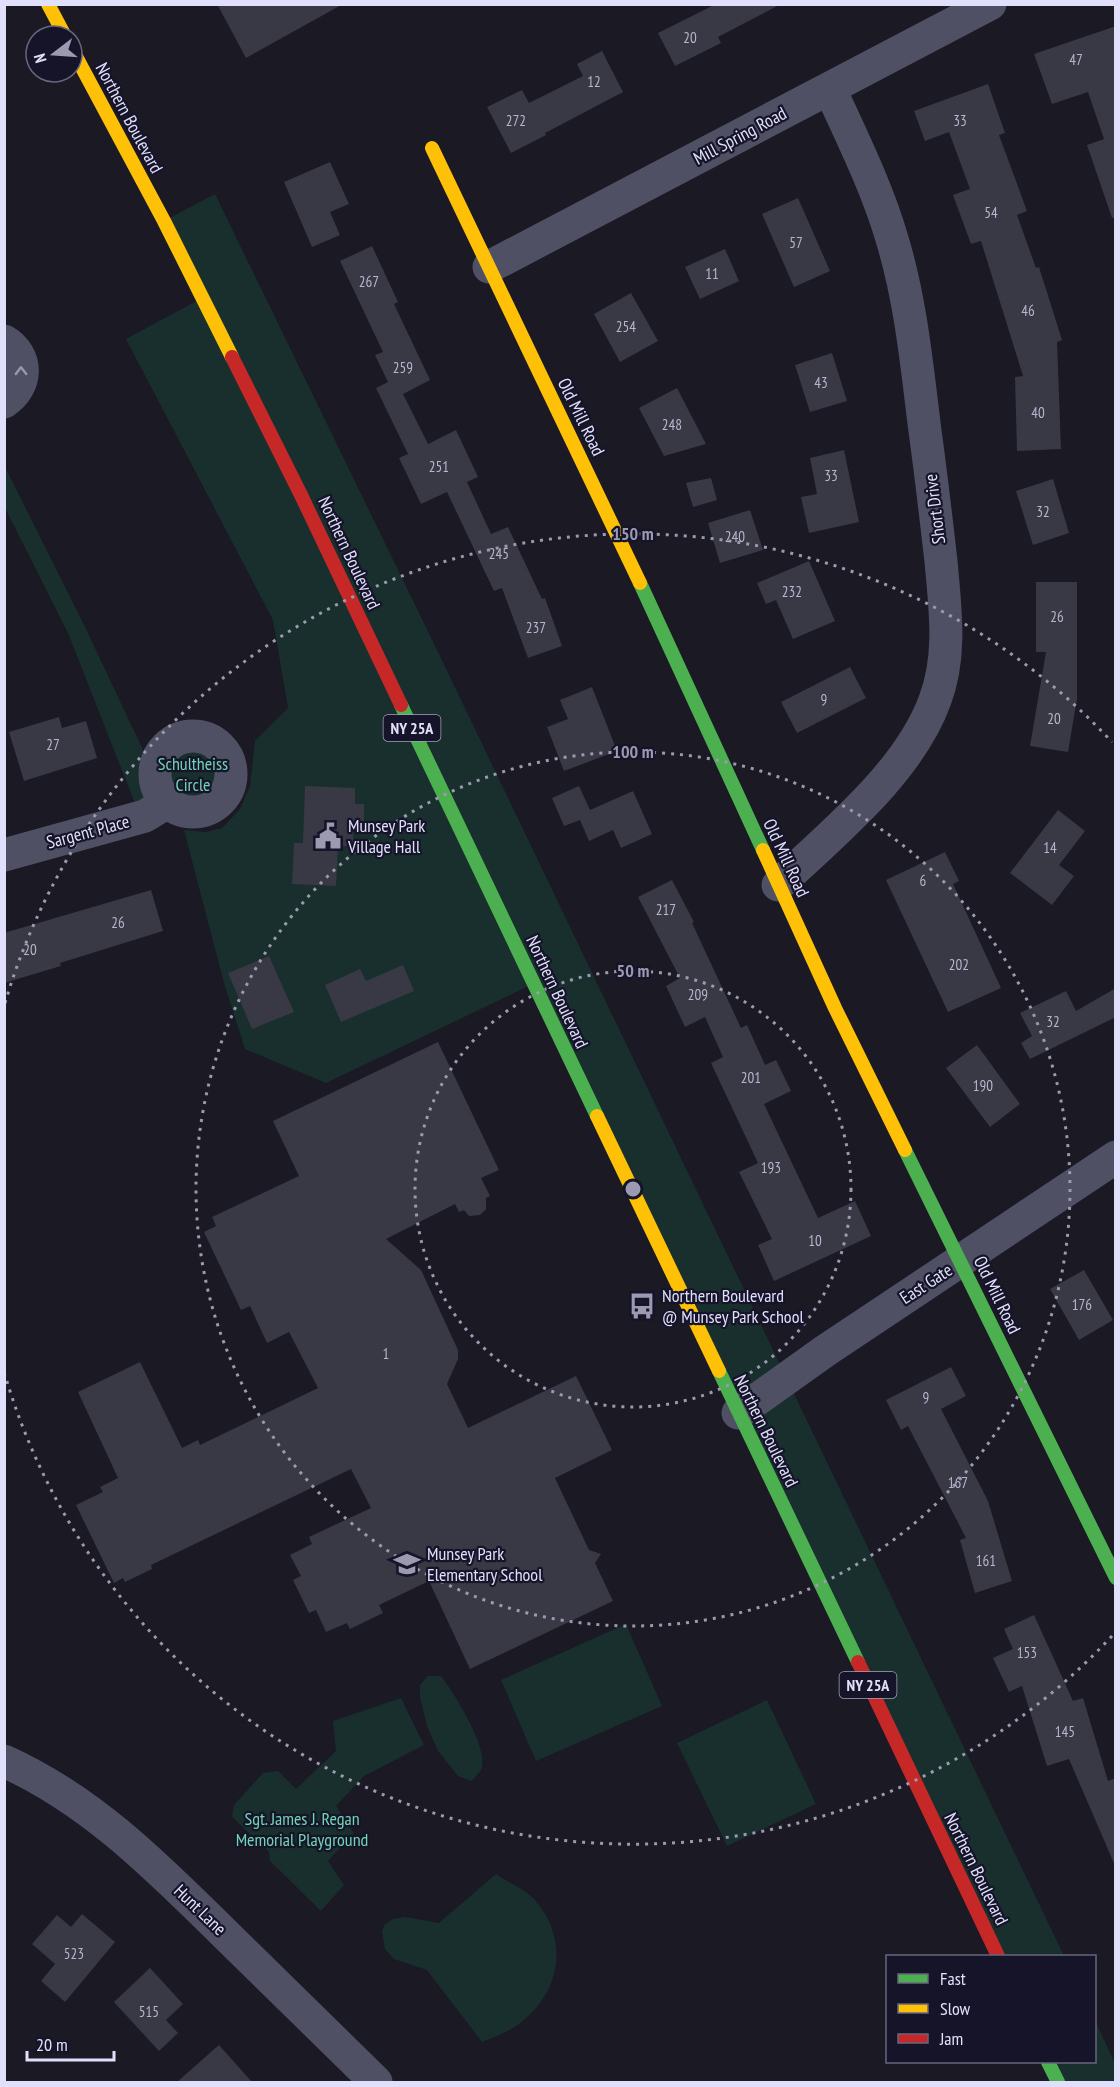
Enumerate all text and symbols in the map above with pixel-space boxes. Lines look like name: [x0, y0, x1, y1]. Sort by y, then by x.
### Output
north arrow: [24, 24, 84, 84]
house number: 20: [683, 28, 697, 47]
house number: 47: [1069, 50, 1083, 69]
text: N: [29, 51, 50, 65]
street label: Northern Boulevard: [91, 58, 168, 177]
house number: 12: [587, 72, 601, 91]
street label: Mill Spring Road: [689, 101, 790, 170]
house number: 272: [506, 111, 526, 130]
house number: 33: [953, 111, 967, 130]
house number: 54: [984, 203, 998, 222]
house number: 57: [789, 233, 803, 252]
house number: 11: [705, 264, 719, 283]
house number: 267: [359, 272, 379, 291]
house number: 46: [1021, 301, 1035, 320]
house number: 254: [616, 317, 636, 336]
house number: 259: [393, 358, 413, 377]
one-way arrow: [15, 367, 27, 376]
house number: 43: [814, 373, 828, 392]
street label: Old Mill Road: [553, 374, 610, 460]
house number: 40: [1031, 403, 1045, 422]
house number: 248: [662, 415, 682, 434]
house number: 251: [429, 457, 449, 476]
house number: 33: [824, 466, 838, 485]
street label: Short Drive: [919, 473, 950, 545]
street label: Northern Boulevard: [313, 493, 386, 613]
house number: 32: [1036, 502, 1050, 521]
text: 150 m: [612, 522, 654, 545]
house number: 240: [725, 527, 745, 546]
house number: 245: [489, 544, 509, 563]
house number: 232: [782, 582, 802, 601]
house number: 26: [1050, 607, 1064, 626]
house number: 237: [526, 618, 546, 637]
house number: 9: [821, 690, 827, 709]
house number: 20: [1047, 709, 1061, 728]
road number: NY 25A: [384, 715, 440, 741]
house number: 27: [46, 735, 60, 754]
text: 100 m: [612, 740, 654, 763]
park label: Schultheiss Circle: [158, 752, 228, 796]
street label: Sargent Place: [44, 809, 132, 854]
place label: Munsey Park Village Hall: [347, 814, 425, 858]
street label: Old Mill Road: [758, 815, 815, 901]
public building icon: Munsey Park Village Hall: [313, 821, 343, 851]
house number: 14: [1043, 838, 1057, 857]
house number: 6: [920, 871, 927, 890]
house number: 217: [656, 900, 676, 919]
house number: 26: [111, 913, 125, 932]
street label: Northern Boulevard: [521, 932, 594, 1052]
house number: 20: [23, 940, 37, 959]
house number: 202: [949, 955, 969, 974]
text: 50 m: [617, 959, 649, 982]
house number: 209: [688, 985, 708, 1004]
house number: 32: [1046, 1012, 1060, 1031]
house number: 201: [741, 1068, 761, 1087]
house number: 190: [973, 1076, 993, 1095]
house number: 193: [761, 1158, 781, 1177]
centre of rings: [623, 1179, 643, 1199]
house number: 10: [808, 1231, 822, 1250]
street label: Old Mill Road: [969, 1252, 1026, 1338]
street label: East Gate: [895, 1258, 956, 1309]
place label: Northern Boulevard @ Munsey Park School: [662, 1284, 804, 1328]
bus stop icon: Northern Boulevard @ Munsey Park School: [627, 1291, 657, 1321]
house number: 176: [1072, 1295, 1092, 1314]
house number: 1: [383, 1344, 389, 1363]
street label: Northern Boulevard: [729, 1371, 804, 1491]
house number: 9: [923, 1388, 929, 1407]
house number: 167: [948, 1473, 968, 1492]
place label: Munsey Park Elementary School: [427, 1542, 543, 1586]
school or university icon: Munsey Park Elementary School: [392, 1549, 422, 1579]
house number: 161: [976, 1551, 996, 1570]
house number: 153: [1017, 1643, 1037, 1662]
road number: NY 25A: [840, 1672, 896, 1698]
house number: 145: [1055, 1722, 1075, 1741]
park label: Sgt. James J. Regan Memorial Playground: [236, 1807, 368, 1851]
street label: Northern Boulevard: [939, 1809, 1014, 1929]
street label: Hunt Lane: [169, 1879, 231, 1940]
house number: 523: [64, 1944, 84, 1963]
legend: [886, 1955, 1096, 2063]
text: Fast: [940, 1967, 966, 1990]
text: Slow: [940, 1997, 971, 2020]
house number: 515: [139, 2002, 159, 2021]
scale bar: [27, 2024, 114, 2062]
text: Jam: [939, 2027, 963, 2050]
text: 20 m: [36, 2033, 68, 2056]

